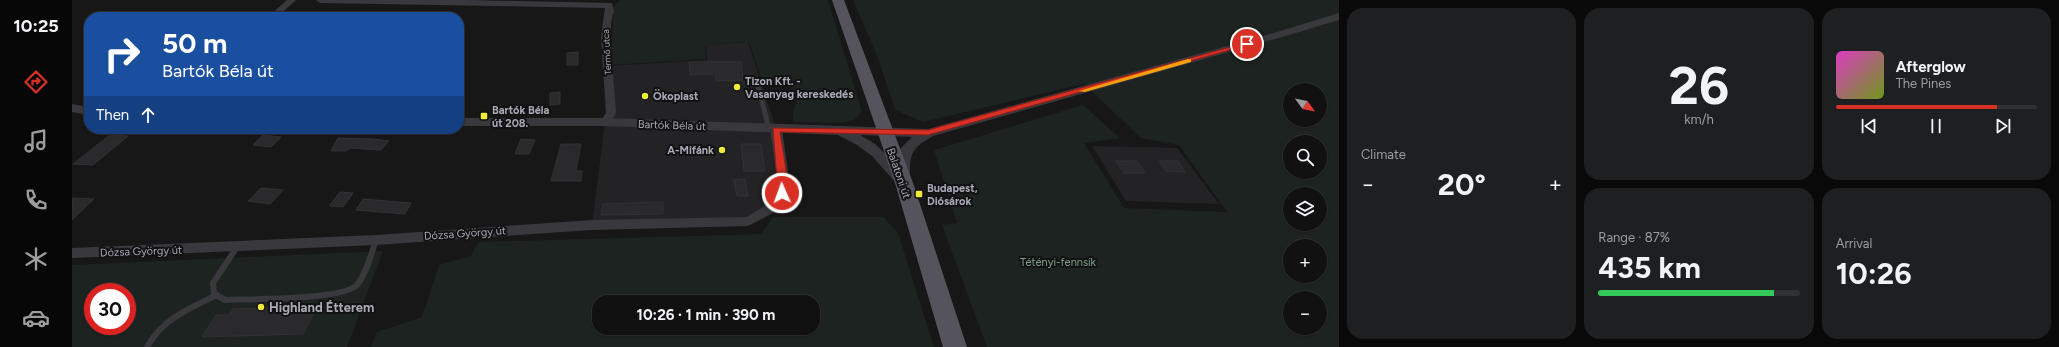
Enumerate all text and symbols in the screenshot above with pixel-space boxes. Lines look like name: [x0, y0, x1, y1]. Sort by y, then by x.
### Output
text: 10:25: [13, 15, 59, 37]
text: 50 m: [162, 26, 228, 60]
pin: [1230, 27, 1264, 61]
icon: right: [96, 28, 148, 80]
street label: Termő utca: [600, 29, 613, 75]
icon: arrive: [1236, 33, 1258, 55]
text: 26: [1669, 55, 1729, 117]
text: Afterglow: [1896, 58, 1966, 76]
text: Bartók Béla út: [162, 60, 274, 82]
icon: directions: [22, 68, 50, 96]
place label: Tizon Kft. - Vasanyag kereskedés: [745, 75, 853, 101]
text: The Pines: [1896, 76, 1951, 91]
marker: Tizon Kft. - Vasanyag kereskedés: [732, 82, 742, 92]
north arrow: [1283, 83, 1327, 127]
map controls: [1283, 83, 1327, 335]
place label: Ökoplast: [653, 89, 699, 103]
marker: Ökoplast: [640, 91, 650, 101]
icon: ahead: [137, 104, 159, 126]
place label: Bartók Béla út 208.: [492, 104, 550, 130]
text: Then: [96, 106, 129, 124]
marker: Bartók Béla út 208.: [479, 111, 489, 121]
text: km/h: [1684, 112, 1714, 127]
icon: previous: [1858, 115, 1880, 137]
icon: pause: [1925, 115, 1947, 137]
icon: next: [1992, 115, 2014, 137]
street label: Bartók Béla út: [638, 118, 706, 133]
icon: music: [22, 127, 50, 155]
button: search: [1283, 135, 1327, 179]
place label: A-Mifánk: [667, 144, 714, 157]
marker: A-Mifánk: [717, 145, 727, 155]
street label: Balatoni út: [884, 146, 913, 200]
text: Climate: [1361, 147, 1406, 162]
text: 20°: [1438, 166, 1486, 203]
text: −: [1361, 171, 1375, 198]
text: +: [1549, 171, 1562, 198]
position arrow: [761, 172, 803, 214]
place label: Budapest, Diósárok: [927, 182, 978, 208]
icon: phone: [22, 186, 50, 214]
button: layers: [1283, 187, 1327, 231]
marker: Budapest, Diósárok: [914, 189, 924, 199]
street label: Dózsa György út: [424, 224, 506, 243]
text: Range · 87%: [1598, 230, 1670, 245]
text: Arrival: [1836, 236, 1872, 251]
button: +: [1283, 239, 1327, 283]
street label: Dózsa György út: [100, 244, 182, 259]
icon: climate: [22, 245, 50, 273]
text: 435 km: [1598, 249, 1701, 286]
text: 10:26: [1836, 255, 1912, 292]
park label: Tétényi-fennsík: [1020, 256, 1097, 269]
speed limit sign: 30: [84, 283, 136, 335]
button: −: [1283, 291, 1327, 335]
place label: Highland Étterem: [269, 300, 374, 315]
marker: Highland Étterem: [256, 302, 266, 312]
icon: car: [22, 304, 50, 332]
text: 10:26 · 1 min · 390 m: [637, 306, 775, 324]

